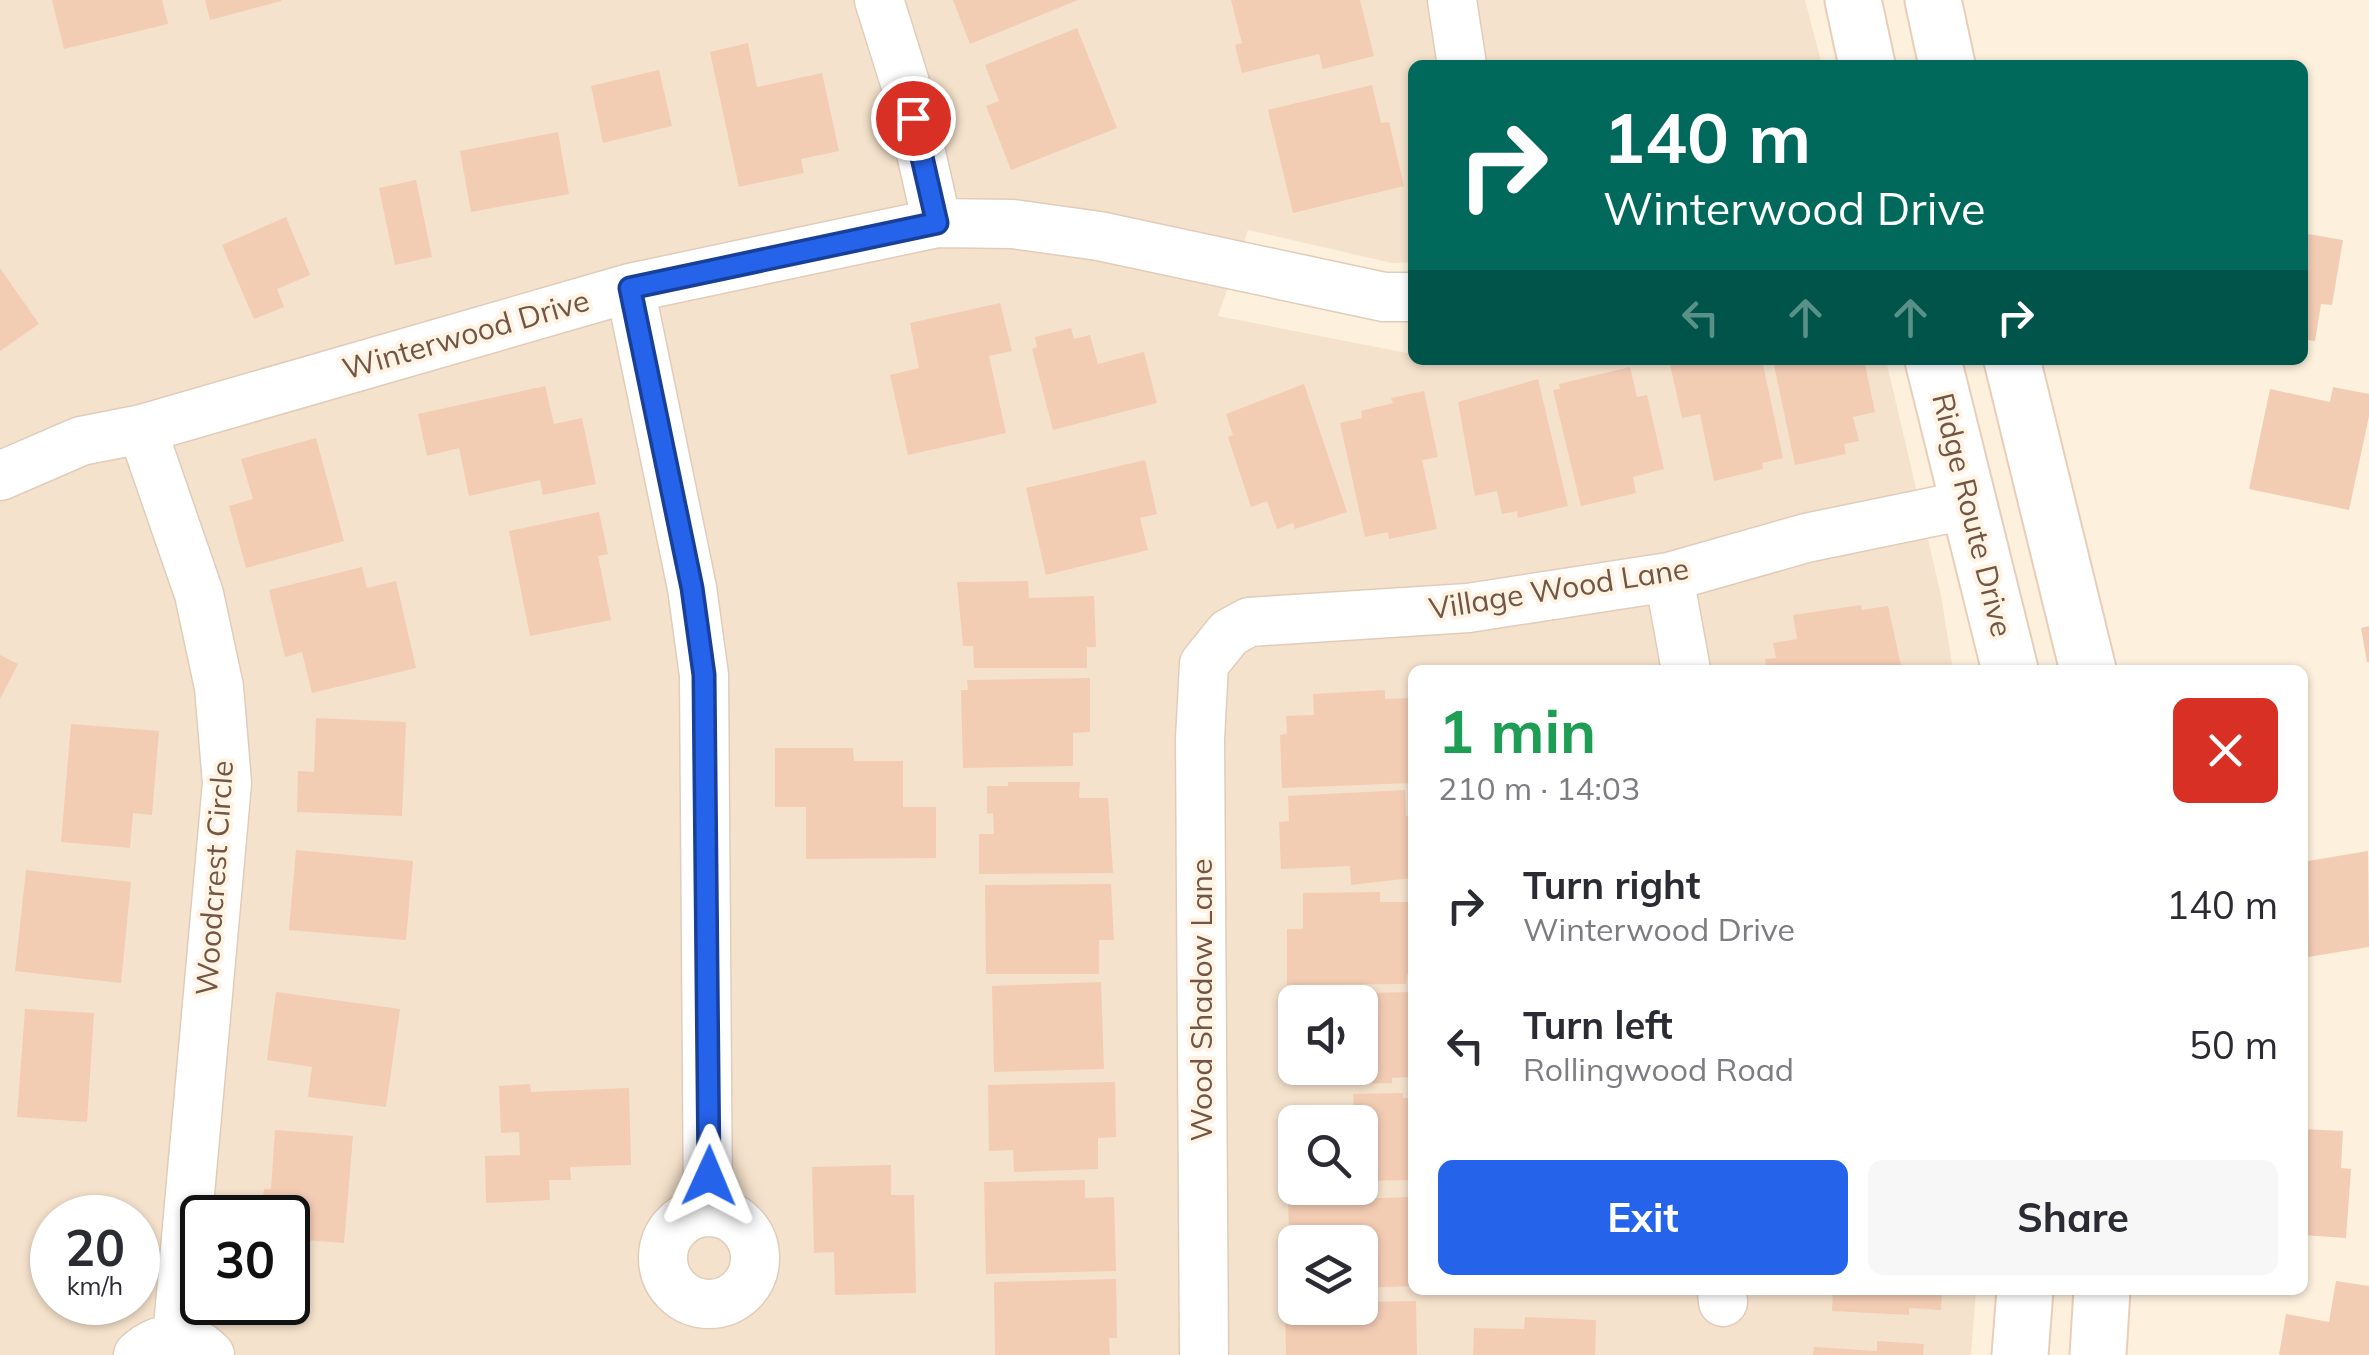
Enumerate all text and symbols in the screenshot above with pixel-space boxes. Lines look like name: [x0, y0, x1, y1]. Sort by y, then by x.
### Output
pin: [871, 76, 956, 161]
icon: arrive: [886, 91, 941, 146]
text: 140 m: [1603, 93, 1811, 181]
icon: right: [1438, 100, 1568, 230]
text: Winterwood Drive: [1603, 180, 1985, 236]
street label: Winterwood Drive: [338, 281, 593, 387]
icon: left: [1673, 290, 1728, 345]
icon: ahead: [1778, 290, 1833, 345]
icon: ahead: [1883, 290, 1938, 345]
icon: right: [1988, 290, 2043, 345]
street label: Ridge Route Drive: [1924, 389, 2022, 641]
street label: Village Wood Lane: [1426, 549, 1691, 627]
text: 1 min: [1438, 693, 1596, 768]
button: close: [2173, 698, 2278, 803]
street label: Woodcrest Circle: [187, 759, 241, 997]
text: 210 m · 14:03: [1438, 768, 1640, 808]
street label: Wood Shadow Lane: [1182, 858, 1220, 1142]
text: Turn right: [1523, 861, 1700, 909]
icon: right: [1438, 878, 1493, 933]
text: 140 m: [2166, 881, 2278, 929]
text: Winterwood Drive: [1523, 909, 1795, 949]
map controls: [1278, 985, 1378, 1325]
button: sound: [1278, 985, 1378, 1085]
text: Turn left: [1523, 1001, 1673, 1049]
icon: left: [1438, 1018, 1493, 1073]
text: 50 m: [2189, 1021, 2278, 1069]
text: Rollingwood Road: [1523, 1049, 1794, 1089]
button: search: [1278, 1105, 1378, 1205]
position arrow: [657, 1124, 761, 1228]
button: Exit: [1438, 1160, 1848, 1275]
button: Share: [1868, 1160, 2278, 1275]
speed limit sign: 30: [180, 1195, 310, 1325]
text: 20: [65, 1216, 125, 1279]
button: layers: [1278, 1225, 1378, 1325]
text: km/h: [67, 1270, 123, 1301]

